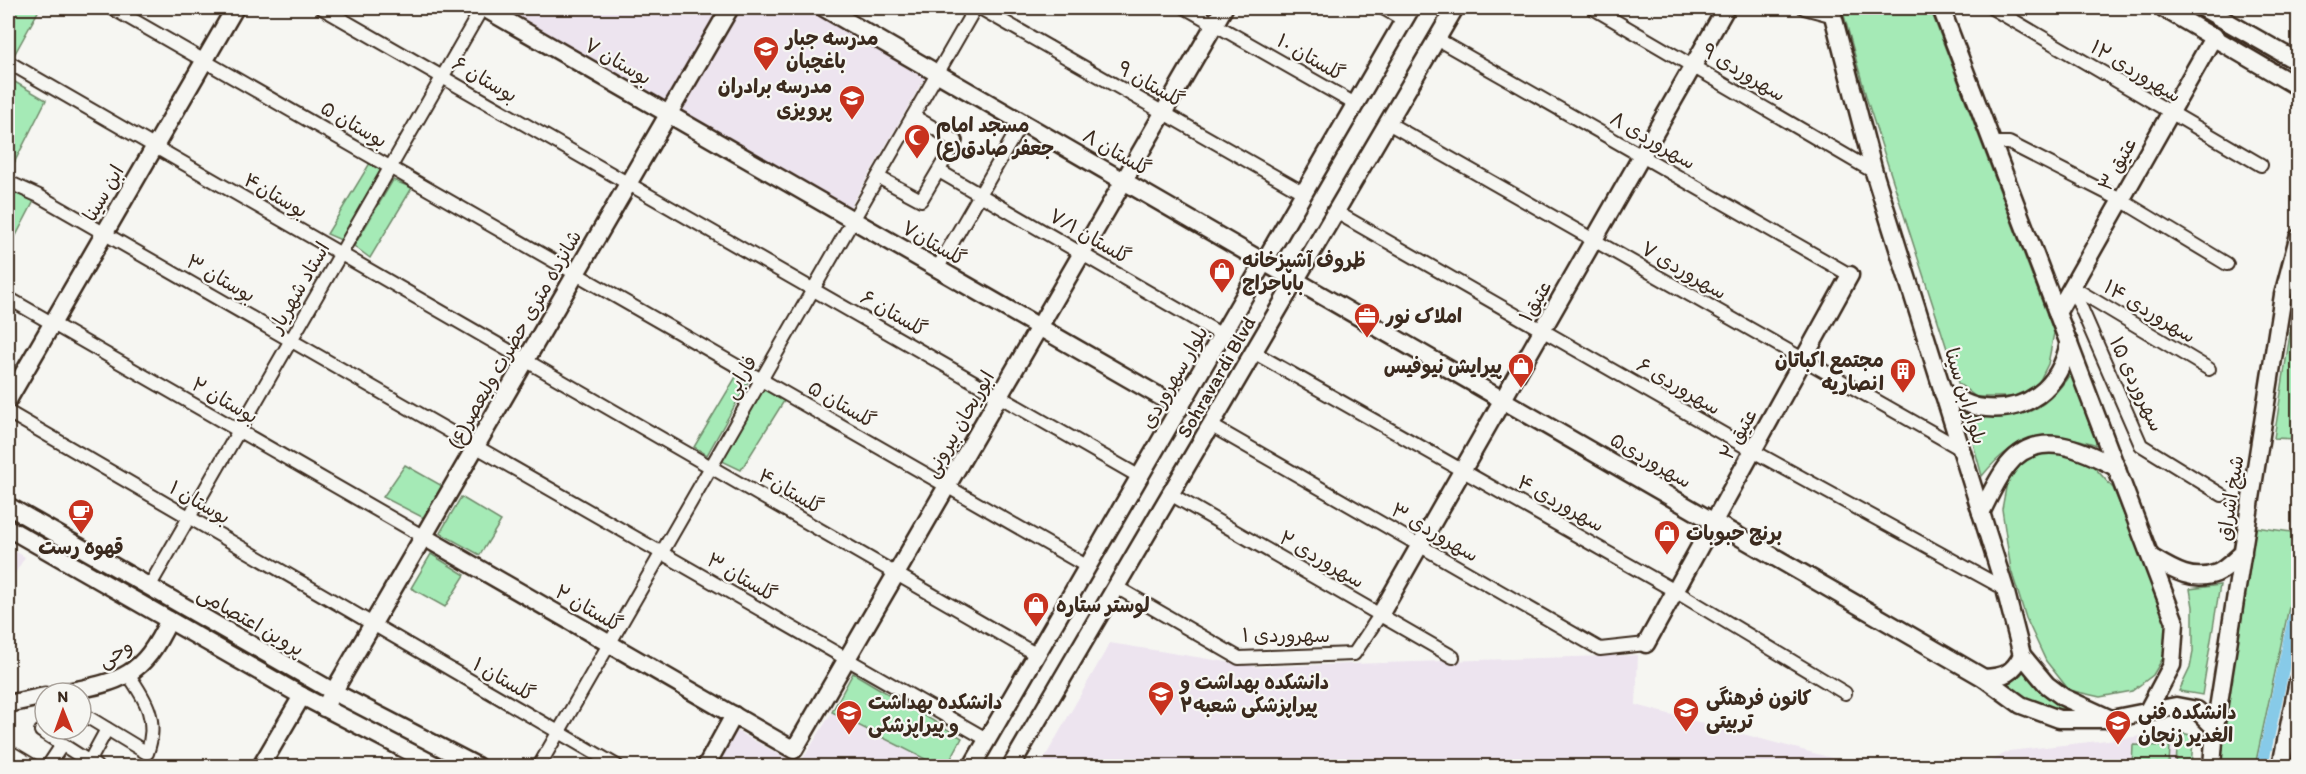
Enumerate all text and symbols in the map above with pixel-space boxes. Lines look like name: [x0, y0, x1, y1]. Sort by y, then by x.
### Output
place label: مدرسه جبار باغچبان: [784, 26, 879, 74]
street label: گلستان ۱۰: [1273, 28, 1349, 86]
street label: بوستان ۷: [580, 32, 656, 90]
school or university icon: مدرسه جبار باغچبان: [751, 34, 781, 72]
street label: سهروردی ۱۲: [2086, 35, 2186, 107]
street label: سهروردی ۹: [1698, 38, 1790, 106]
street label: بوستان ۶: [448, 51, 522, 107]
street label: گلستان ۹: [1113, 55, 1189, 113]
place label: مدرسه برادران پرویزی: [718, 74, 832, 122]
school or university icon: مدرسه برادران پرویزی: [837, 83, 867, 121]
street label: بوستان ۵: [316, 95, 392, 153]
street label: سهروردی ۸: [1606, 106, 1700, 174]
place label: مسجد امام جعفر صادق(ع): [936, 113, 1054, 162]
mosque icon: مسجد امام جعفر صادق(ع): [902, 122, 932, 160]
street label: گلستان ۸: [1079, 123, 1155, 181]
street label: عتیق ۳: [2093, 133, 2141, 195]
street label: ابن سینا: [77, 160, 129, 226]
street label: بوستان۴: [240, 167, 312, 223]
street label: گلستان ۷/۱: [1045, 203, 1135, 269]
street label: گلستان۷: [898, 215, 970, 271]
street label: شانزده متری حضرت ولیعصر(ع): [442, 226, 588, 453]
street label: سهروردی ۷: [1637, 236, 1731, 304]
street label: استاد شهریار: [262, 237, 335, 338]
place label: ظروف آشپزخانه باباحراج: [1242, 248, 1366, 296]
street label: بوستان ۳: [182, 249, 260, 307]
shop icon: ظروف آشپزخانه باباحراج: [1207, 256, 1237, 294]
street label: سهروردی ۱۴: [2100, 274, 2200, 348]
street label: عتیق۱: [1514, 276, 1556, 326]
street label: گلستان ۶: [857, 284, 931, 342]
office icon: املاک نور: [1352, 301, 1382, 339]
place label: املاک نور: [1385, 304, 1462, 329]
street label: Sohravardi Blvd: [1172, 312, 1261, 442]
street label: بلوار سهروردی: [1135, 321, 1213, 433]
street label: سهروردی ۱۵: [2105, 333, 2169, 435]
street label: بلوار ابن سینا: [1940, 345, 1992, 447]
place label: مجتمع اکباتان انصاریه: [1775, 348, 1884, 395]
street label: فارابی: [718, 351, 763, 403]
shop icon: پیرایش نیوفیس: [1506, 351, 1536, 389]
street label: سهروردی ۶: [1633, 352, 1725, 420]
place label: پیرایش نیوفیس: [1384, 354, 1502, 379]
building icon: مجتمع اکباتان انصاریه: [1888, 356, 1918, 394]
street label: ابوریحان بیرونی: [919, 366, 1000, 482]
street label: بوستان ۲: [188, 371, 262, 429]
street label: گلستان ۵: [804, 375, 880, 433]
street label: عتیق ۲: [1714, 404, 1762, 464]
street label: سهروردی۵: [1606, 427, 1696, 493]
street label: شیخ اشراق: [2211, 453, 2251, 543]
street label: گلستان۴: [754, 463, 828, 519]
street label: سهروردی ۴: [1513, 469, 1609, 537]
street label: بوستان ۱: [165, 475, 235, 529]
cafe icon: قهوه رست: [66, 497, 96, 535]
street label: سهروردی ۳: [1387, 497, 1483, 567]
shop icon: برنج حبوبات: [1652, 518, 1682, 556]
place label: برنج حبوبات: [1686, 521, 1782, 546]
street label: سهروردی ۲: [1275, 525, 1369, 593]
place label: قهوه رست: [38, 535, 124, 561]
street label: گلستان ۳: [703, 547, 781, 607]
street label: گلستان ۲: [551, 579, 627, 637]
street label: پروین اعتصامی: [193, 581, 308, 662]
shop icon: لوستر ستاره: [1021, 590, 1051, 628]
place label: لوستر ستاره: [1056, 593, 1150, 619]
street label: سهروردی ۱: [1242, 623, 1330, 647]
street label: وحی: [93, 633, 137, 673]
street label: گلستان ۱: [469, 652, 539, 706]
place label: دانشکده بهداشت و پیراپزشکى شعبه۲: [1178, 670, 1329, 718]
school or university icon: دانشکده بهداشت و پیراپزشکى شعبه۲: [1146, 679, 1176, 717]
north arrow: [33, 681, 93, 741]
place label: کانون فرهنگی تربیتی: [1706, 686, 1812, 734]
text: N: [57, 687, 68, 706]
place label: دانشکده بهداشت و پیراپزشکی: [868, 690, 1002, 738]
school or university icon: کانون فرهنگی تربیتی: [1671, 695, 1701, 733]
school or university icon: دانشکده بهداشت و پیراپزشکی: [834, 698, 864, 736]
place label: دانشکده فنی الغدیر زنجان: [2138, 700, 2236, 747]
school or university icon: دانشکده فنی الغدیر زنجان: [2103, 708, 2133, 746]

